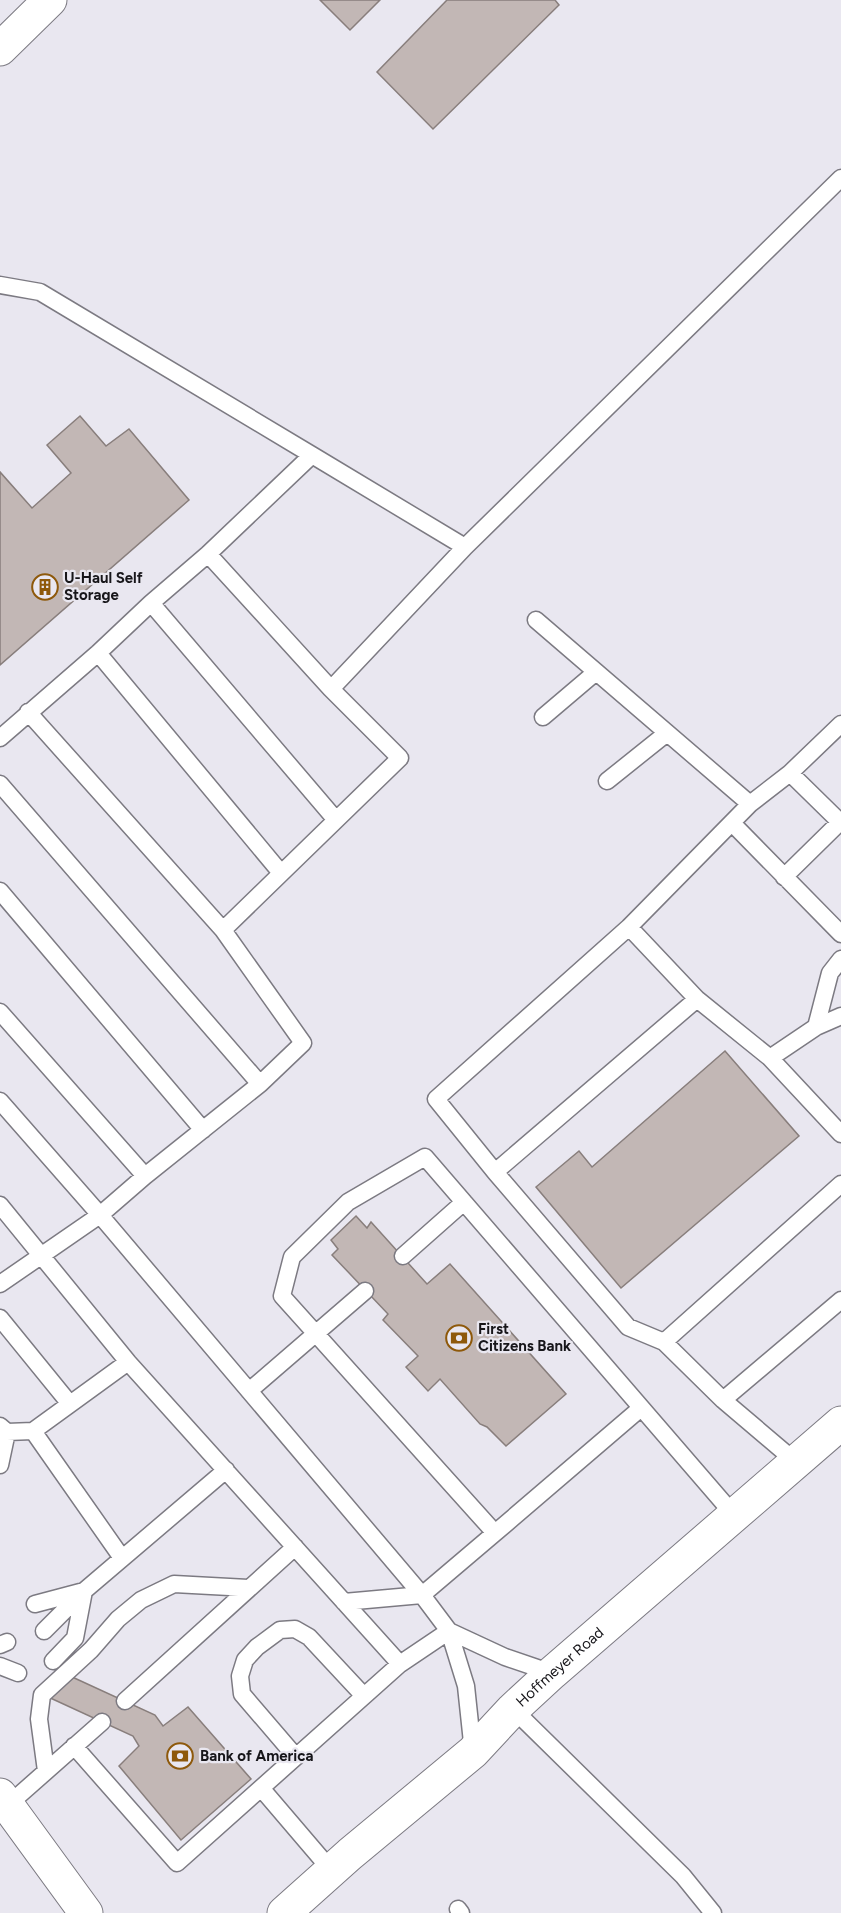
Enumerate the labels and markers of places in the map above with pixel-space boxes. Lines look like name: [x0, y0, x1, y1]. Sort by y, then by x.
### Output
place label: U-Haul Self Storage: [64, 569, 143, 604]
building icon: U-Haul Self Storage: [30, 572, 60, 602]
place label: First Citizens Bank: [478, 1320, 571, 1355]
bank icon: First Citizens Bank: [444, 1323, 474, 1353]
bank icon: Bank of America: [165, 1741, 195, 1771]
place label: Bank of America: [200, 1747, 313, 1765]

